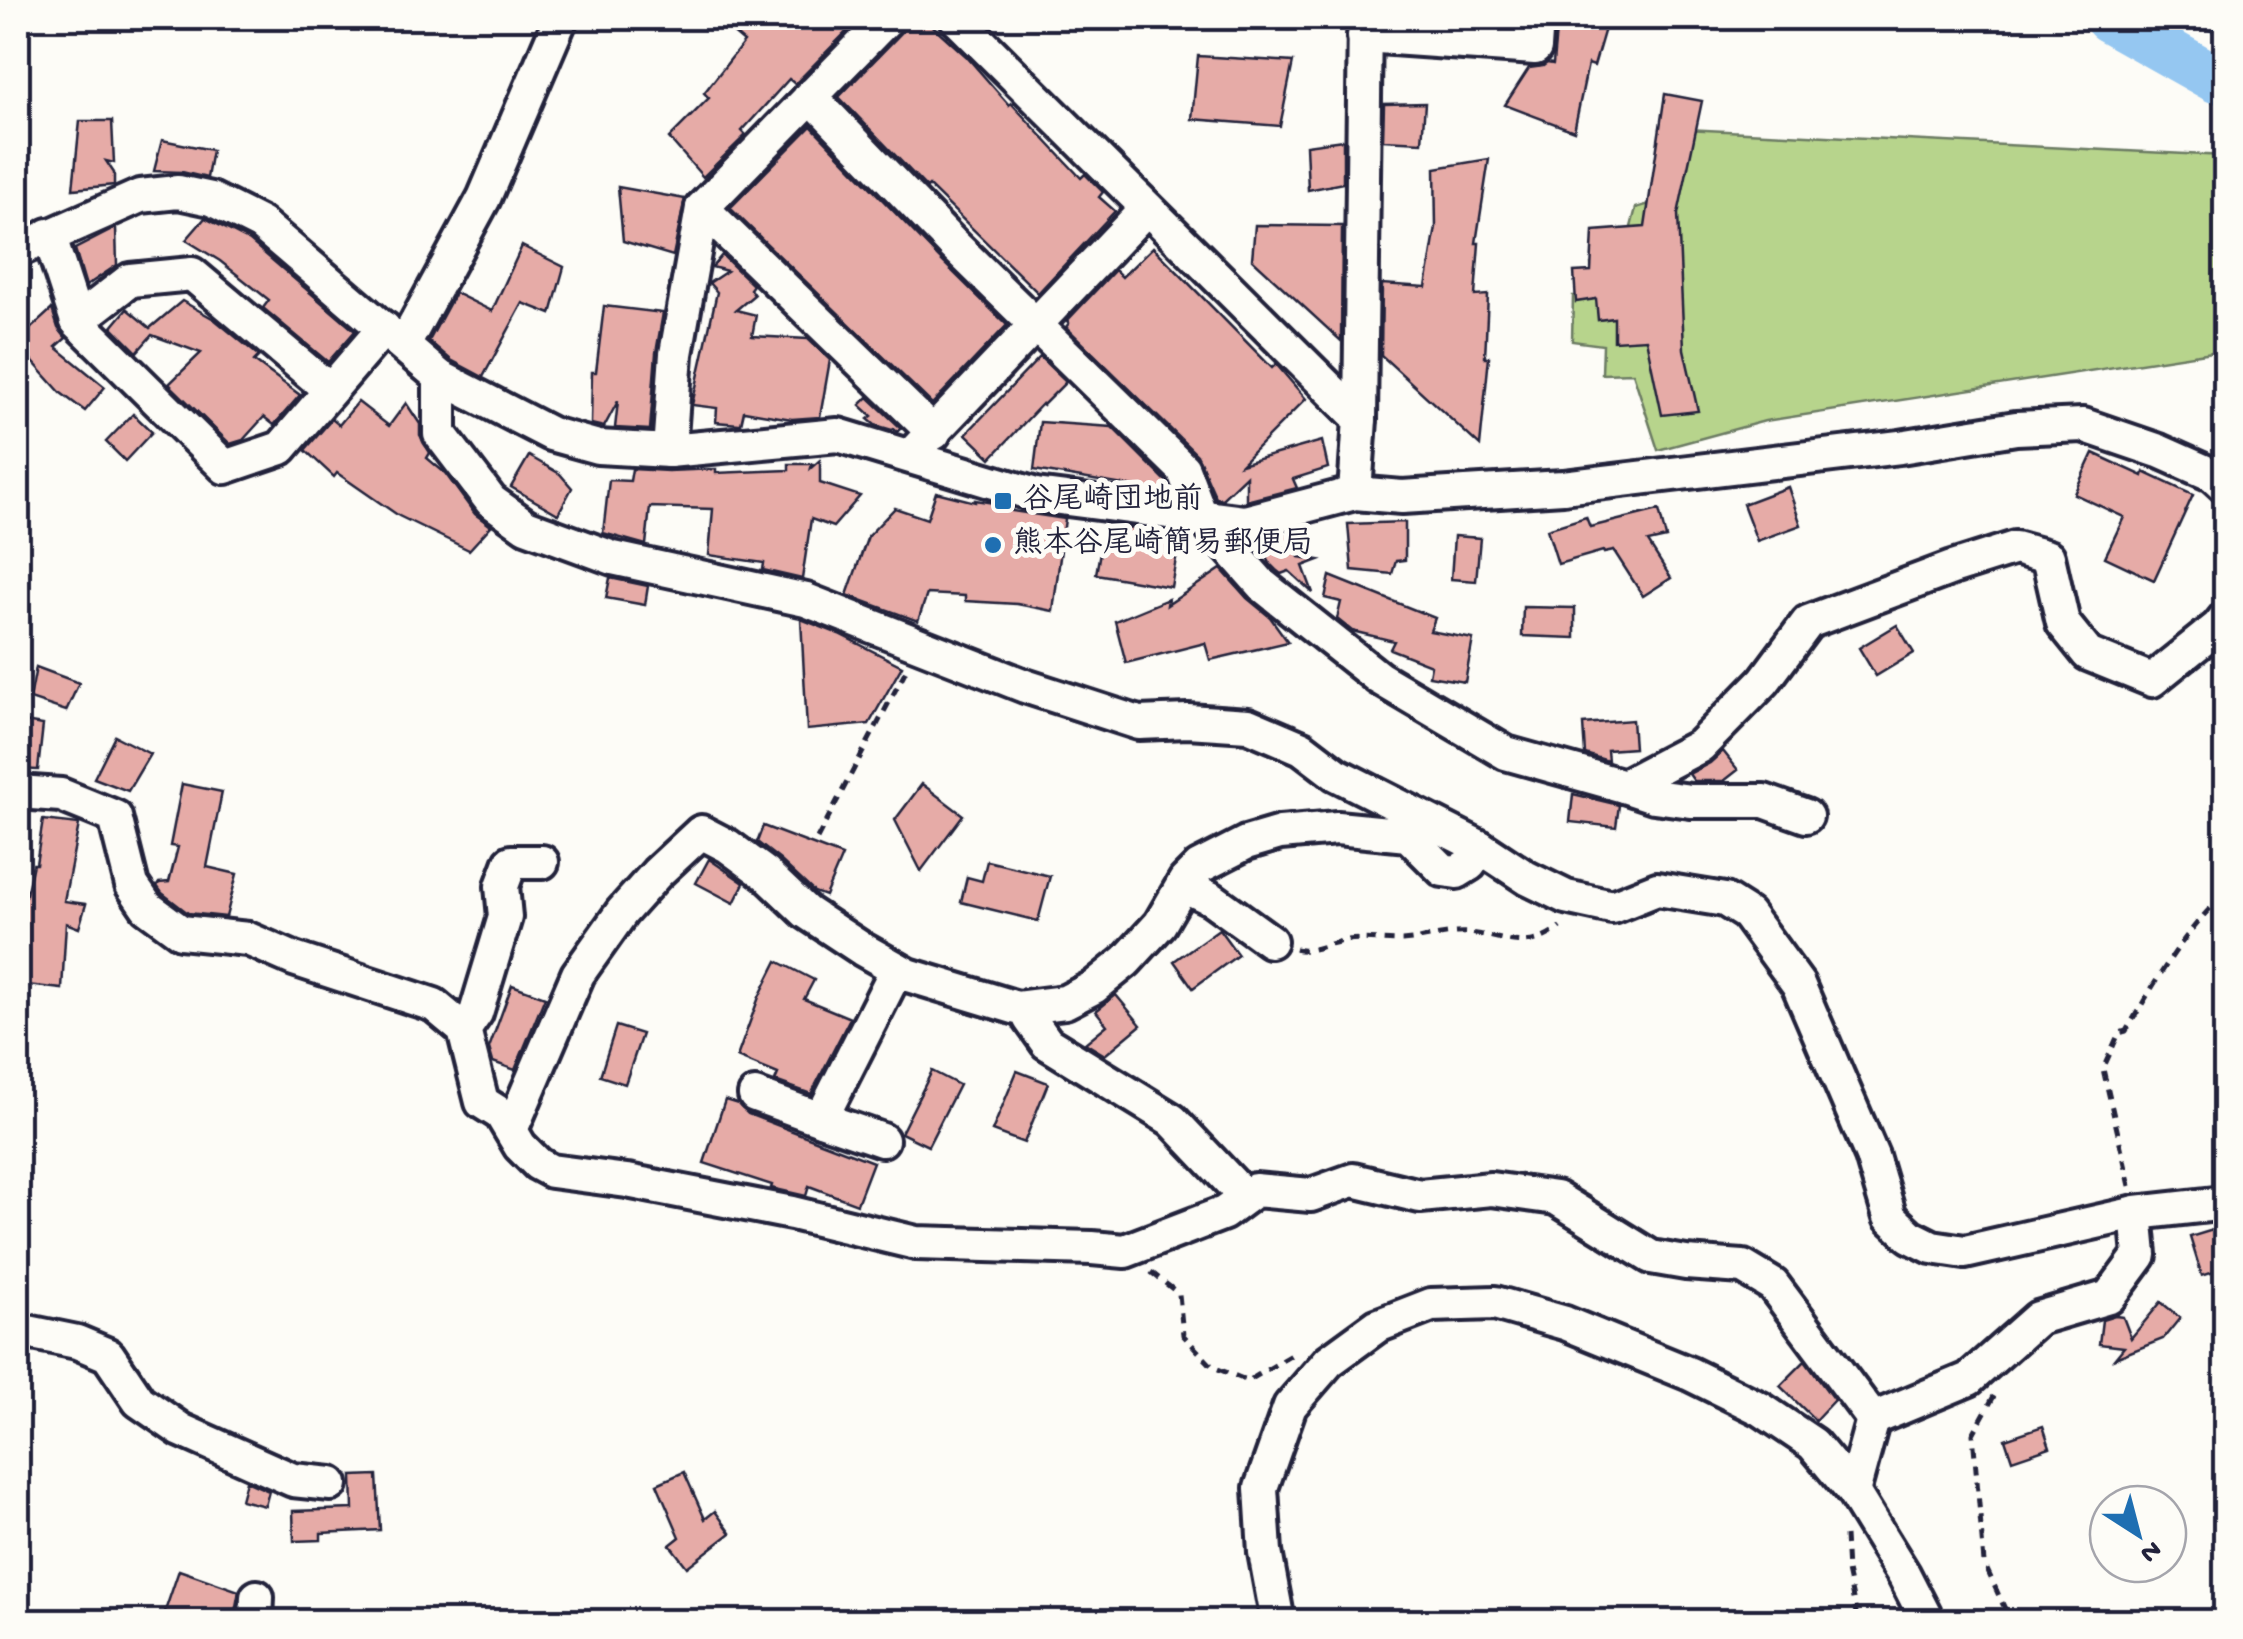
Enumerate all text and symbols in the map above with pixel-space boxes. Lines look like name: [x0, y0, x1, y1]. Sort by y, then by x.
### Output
place label: 谷尾崎団地前: [1023, 482, 1203, 519]
marker: 谷尾崎団地前: [992, 490, 1014, 512]
place label: 熊本谷尾崎簡易郵便局: [1013, 526, 1313, 563]
marker: 熊本谷尾崎簡易郵便局: [982, 534, 1004, 556]
north arrow: [2088, 1484, 2188, 1584]
text: N: [2133, 1532, 2167, 1569]

